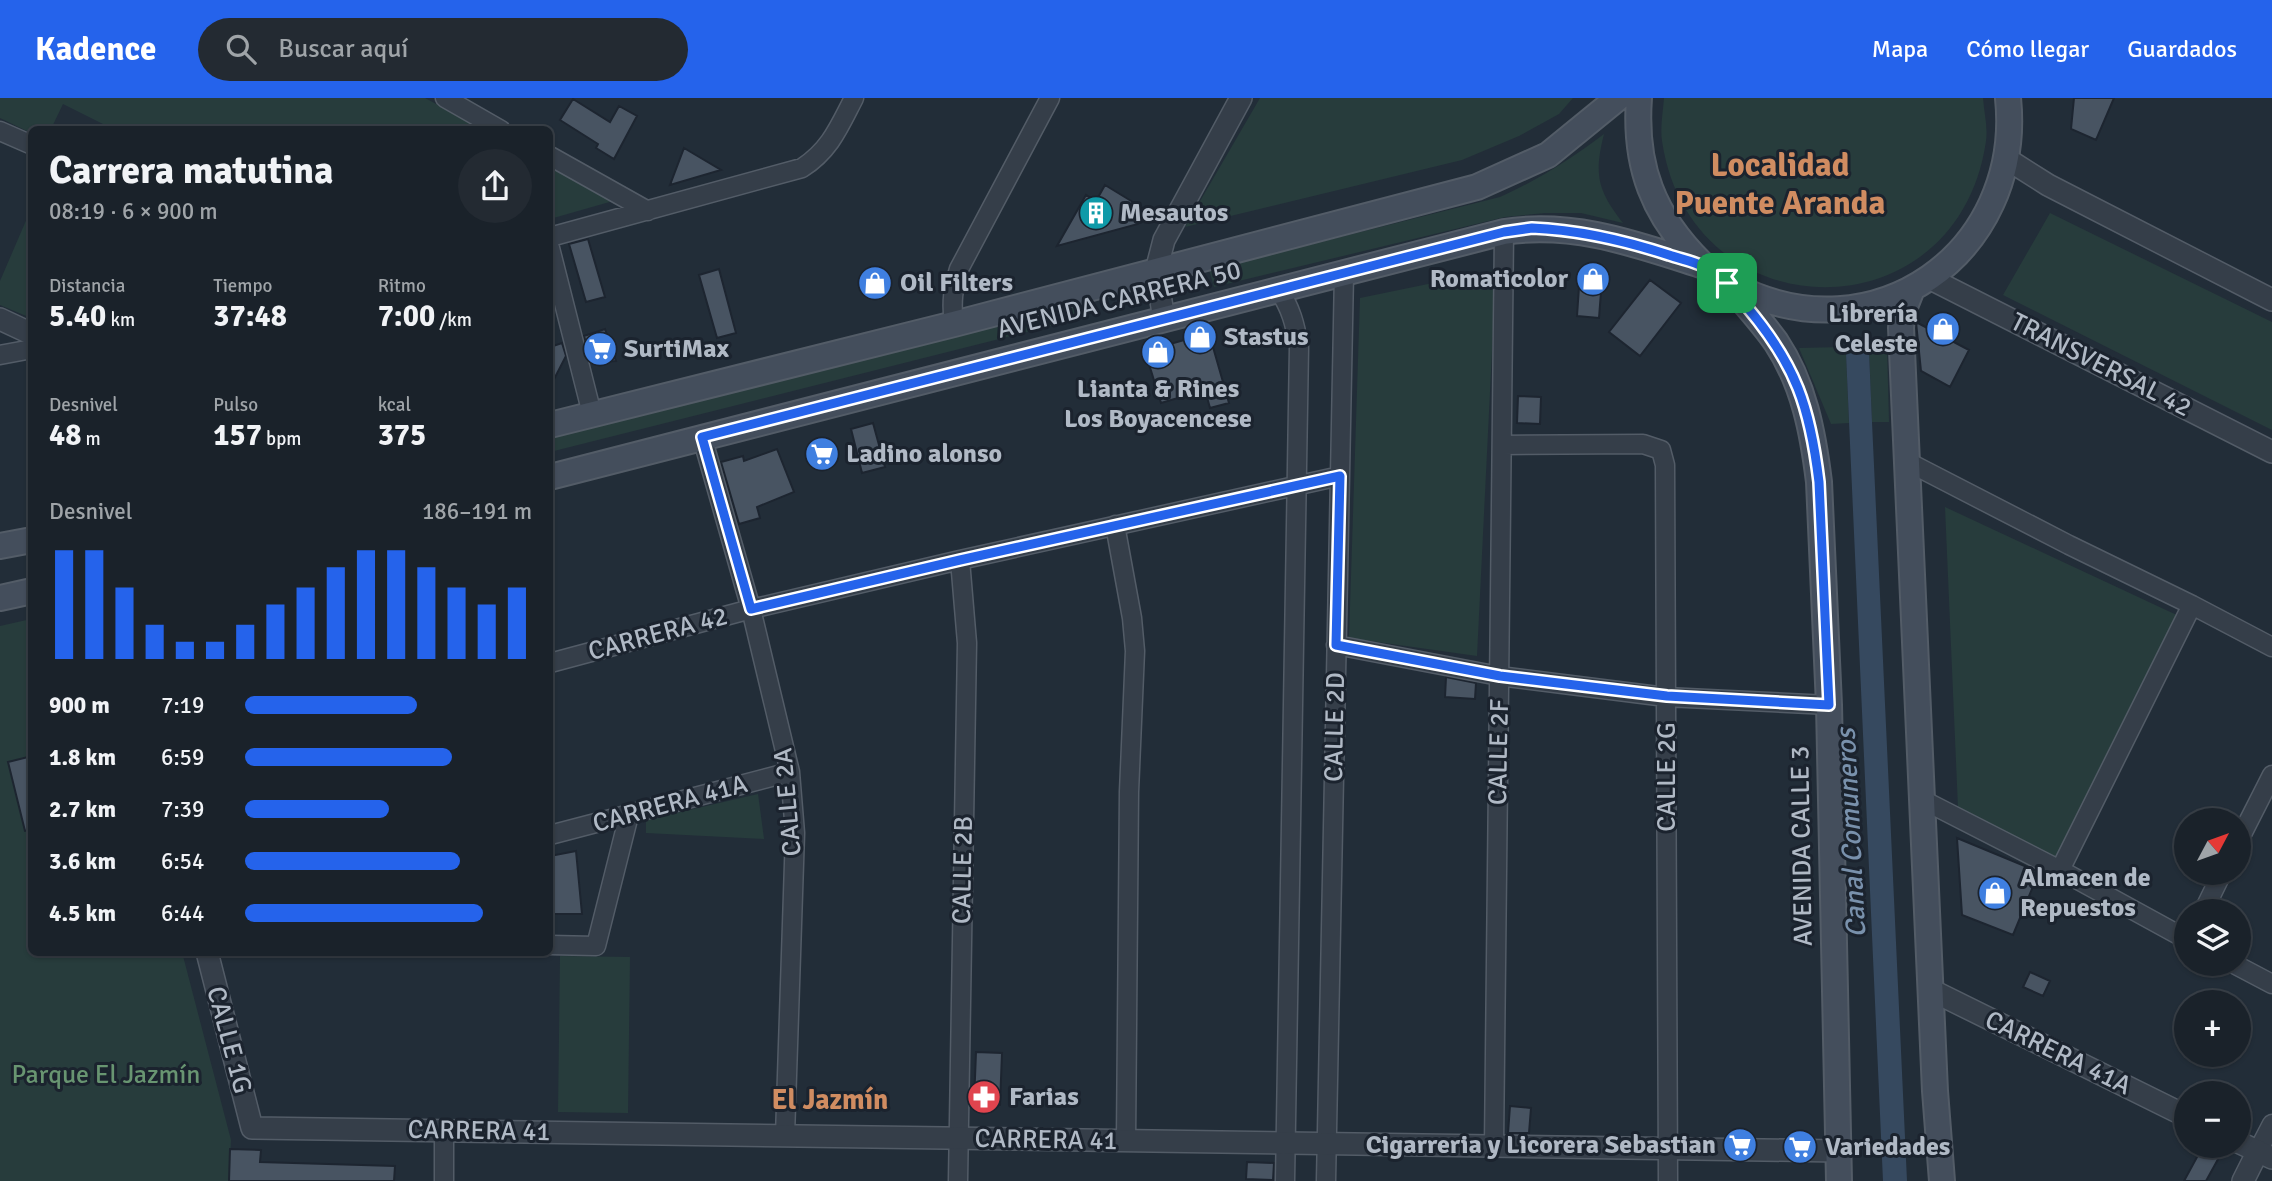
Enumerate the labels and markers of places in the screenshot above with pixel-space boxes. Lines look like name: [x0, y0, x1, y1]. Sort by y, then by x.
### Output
building icon: Mesautos: [1077, 194, 1115, 232]
place label: Mesautos: [1120, 197, 1228, 229]
pin: [1697, 253, 1757, 313]
shop icon: Romaticolor: [1574, 260, 1612, 298]
place label: Romaticolor: [1430, 263, 1569, 295]
shop icon: Oil Filters: [856, 264, 894, 302]
place label: Oil Filters: [900, 267, 1013, 299]
place label: Librería Celeste: [1828, 298, 1918, 360]
shop icon: Librería Celeste: [1924, 310, 1962, 348]
shop icon: Stastus: [1181, 318, 1219, 356]
place label: Stastus: [1224, 321, 1309, 353]
supermarket icon: SurtiMax: [581, 330, 619, 368]
place label: SurtiMax: [624, 333, 730, 365]
shop icon: Lianta & Rines Los Boyacencese: [1139, 333, 1177, 371]
place label: Lianta & Rines Los Boyacencese: [1064, 373, 1252, 435]
supermarket icon: Ladino alonso: [803, 435, 841, 473]
place label: Ladino alonso: [846, 438, 1002, 470]
place label: Almacen de Repuestos: [2020, 862, 2151, 924]
shop icon: Almacen de Repuestos: [1976, 874, 2014, 912]
pharmacy icon: Farias: [965, 1078, 1003, 1116]
place label: Farias: [1009, 1081, 1079, 1113]
supermarket icon: Cigarreria y Licorera Sebastian: [1721, 1126, 1759, 1164]
supermarket icon: Variedades: [1781, 1128, 1819, 1166]
place label: Cigarreria y Licorera Sebastian: [1366, 1129, 1716, 1161]
place label: Variedades: [1825, 1131, 1950, 1163]

